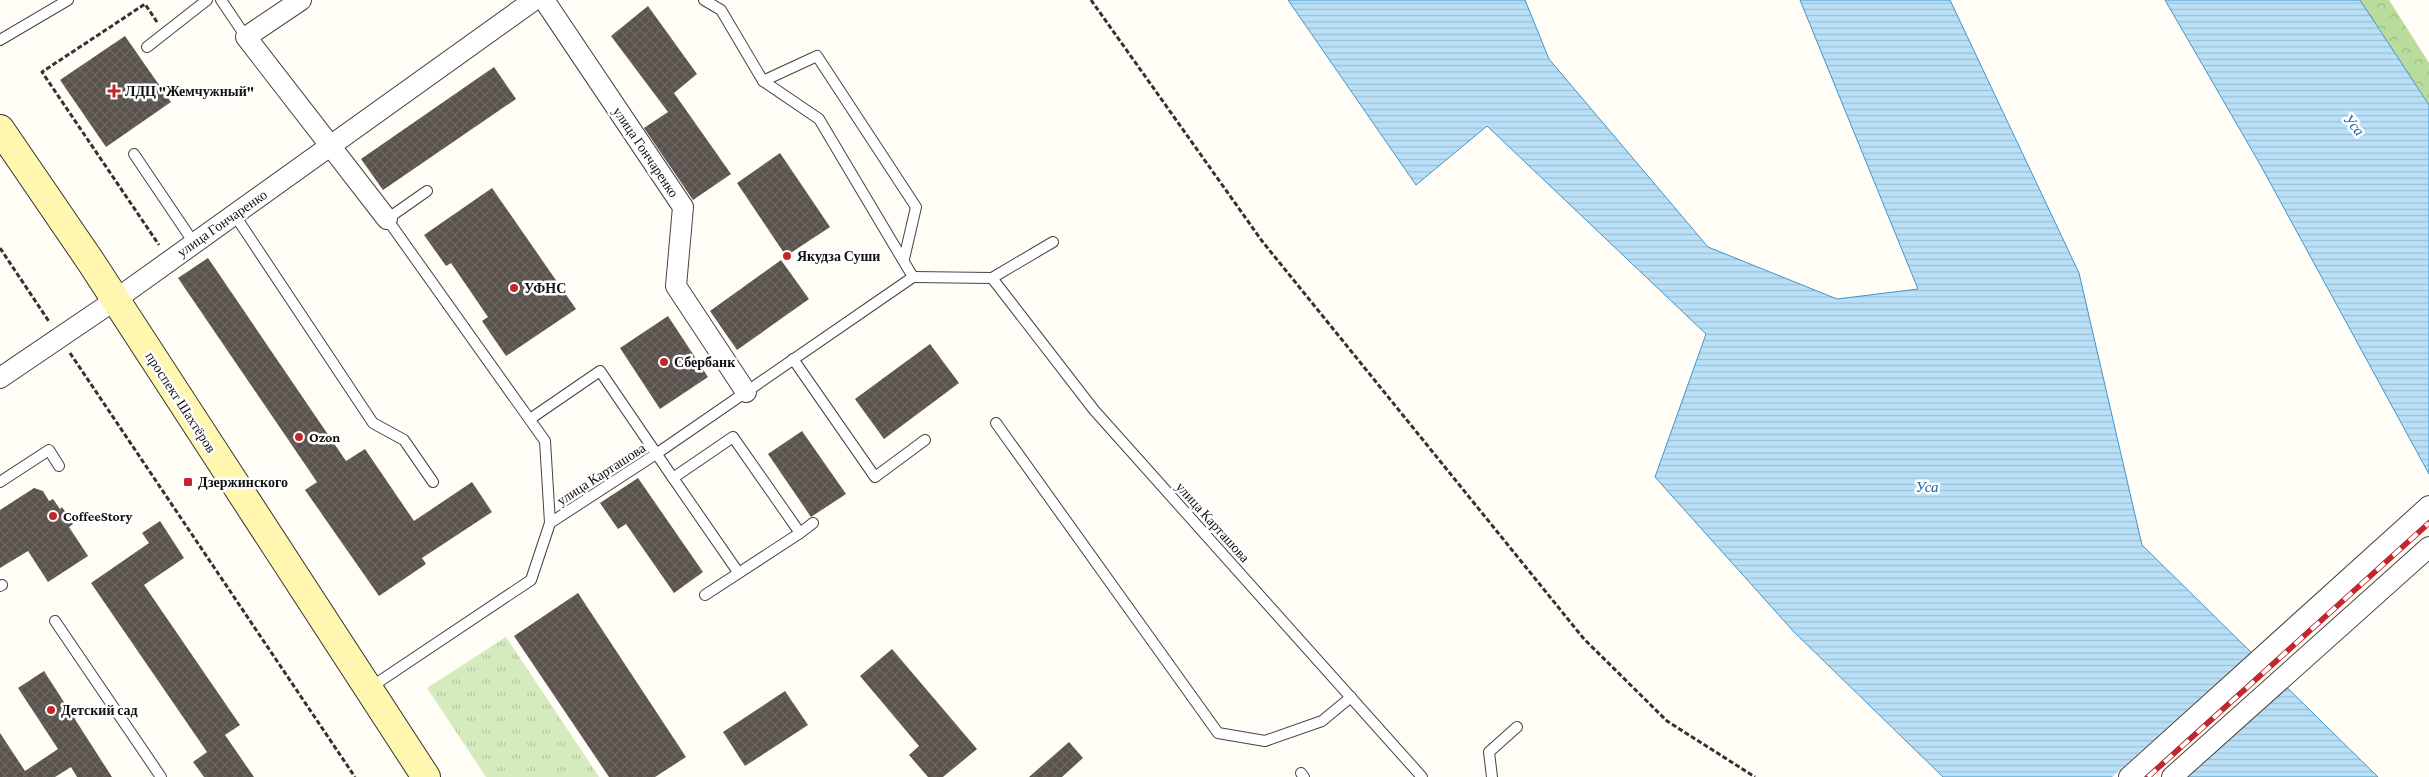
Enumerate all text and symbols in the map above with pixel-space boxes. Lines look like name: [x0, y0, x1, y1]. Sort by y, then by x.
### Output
place label: ЛДЦ "Жемчужный": [125, 83, 254, 99]
marker: ЛДЦ "Жемчужный": [107, 84, 121, 98]
street label: улица Гончаренко: [610, 104, 682, 200]
water label: Уса: [2340, 111, 2368, 139]
street label: улица Гончаренко: [174, 186, 270, 260]
place label: Якудза Суши: [797, 248, 880, 264]
marker: Якудза Суши: [781, 250, 793, 262]
place label: УФНС: [524, 280, 566, 296]
marker: УФНС: [508, 282, 520, 294]
street label: проспект Шахтёров: [142, 349, 220, 456]
place label: Сбербанк: [674, 354, 736, 370]
marker: Сбербанк: [658, 356, 670, 368]
place label: Ozon: [309, 429, 340, 445]
marker: Ozon: [293, 431, 305, 443]
street label: улица Карташова: [554, 439, 649, 509]
place label: Дзержинского: [198, 474, 288, 490]
marker: Дзержинского: [182, 476, 194, 488]
street label: улица Карташова: [1173, 479, 1254, 566]
water label: Уса: [1915, 479, 1939, 495]
place label: CoffeeStory: [63, 508, 133, 524]
marker: CoffeeStory: [47, 510, 59, 522]
place label: Детский сад: [61, 702, 138, 718]
marker: Детский сад: [45, 704, 57, 716]

